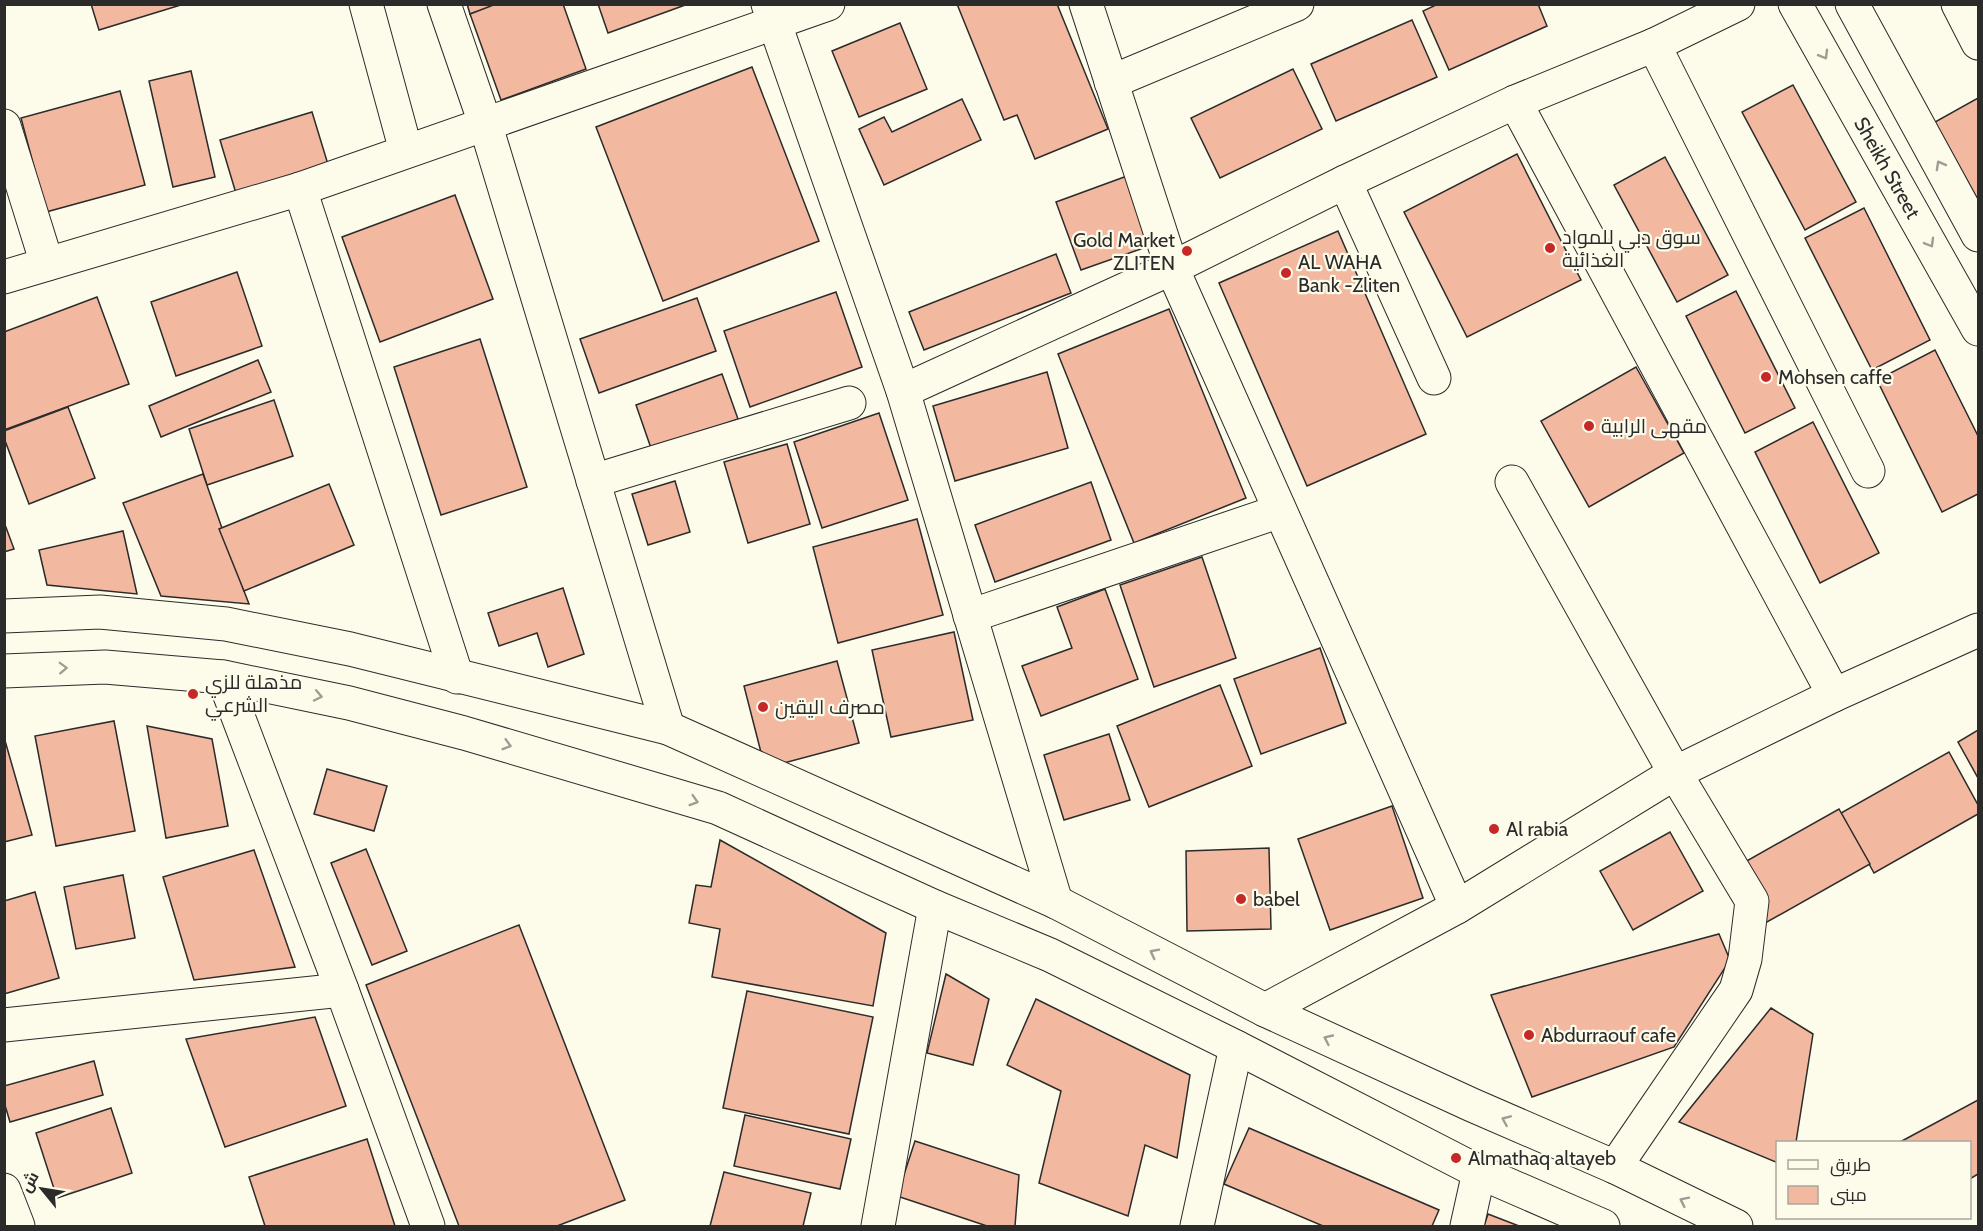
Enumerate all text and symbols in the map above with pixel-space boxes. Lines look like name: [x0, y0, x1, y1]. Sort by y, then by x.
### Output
one-way arrow: [1817, 49, 1828, 60]
street label: Sheikh Street: [1849, 113, 1925, 223]
one-way arrow: [1936, 161, 1947, 172]
place label: سوق دبي للمواد الغذائية: [1562, 225, 1701, 272]
place label: Gold Market ZLITEN: [1073, 228, 1175, 275]
one-way arrow: [1923, 237, 1934, 247]
marker: سوق دبي للمواد الغذائية: [1543, 241, 1557, 255]
marker: Gold Market ZLITEN: [1180, 244, 1194, 258]
place label: AL WAHA Bank -Zliten: [1298, 250, 1400, 297]
marker: AL WAHA Bank -Zliten: [1279, 266, 1293, 280]
place label: Mohsen caffe: [1778, 365, 1892, 389]
marker: Mohsen caffe: [1759, 370, 1773, 384]
place label: مقهى الرابية: [1601, 414, 1707, 439]
marker: مقهى الرابية: [1582, 419, 1596, 433]
one-way arrow: [58, 662, 67, 675]
place label: مذهلة للزي الشرعي: [205, 670, 302, 721]
marker: مذهلة للزي الشرعي: [186, 687, 200, 701]
one-way arrow: [313, 689, 323, 702]
place label: مصرف اليقين: [775, 695, 885, 720]
marker: مصرف اليقين: [756, 700, 770, 714]
one-way arrow: [501, 738, 512, 750]
one-way arrow: [688, 794, 699, 806]
place label: Al rabia: [1506, 817, 1569, 841]
marker: Al rabia: [1487, 822, 1501, 836]
place label: babel: [1253, 887, 1300, 911]
marker: babel: [1234, 892, 1248, 906]
one-way arrow: [1150, 949, 1160, 960]
place label: Abdurraouf cafe: [1541, 1023, 1676, 1047]
marker: Abdurraouf cafe: [1522, 1028, 1536, 1042]
one-way arrow: [1324, 1035, 1335, 1047]
one-way arrow: [1502, 1115, 1513, 1127]
legend: [1776, 1141, 1971, 1219]
place label: Almathaq altayeb: [1468, 1146, 1616, 1170]
marker: Almathaq altayeb: [1449, 1151, 1463, 1165]
text: طريق: [1830, 1154, 1871, 1177]
north arrow: [12, 1159, 72, 1219]
text: ش: [16, 1168, 43, 1195]
text: مبنى: [1830, 1184, 1867, 1206]
one-way arrow: [1679, 1196, 1690, 1208]

